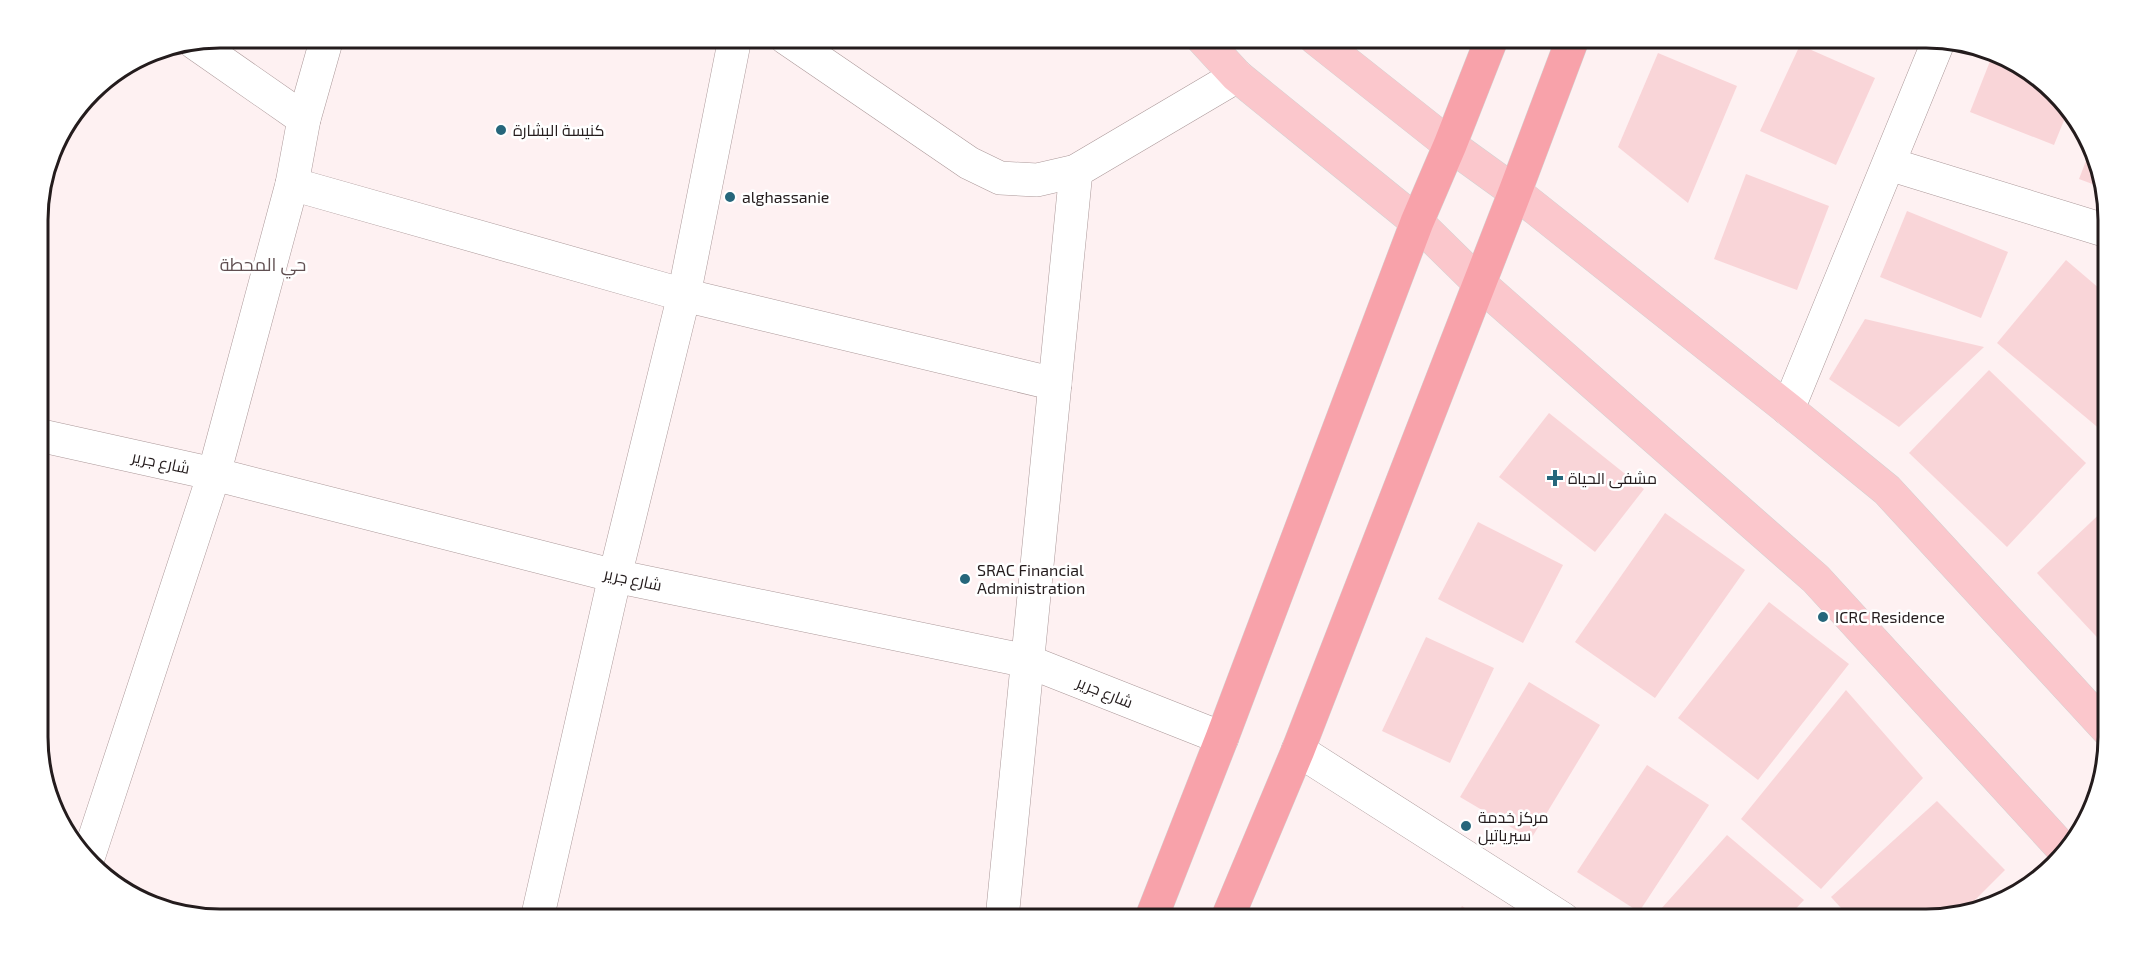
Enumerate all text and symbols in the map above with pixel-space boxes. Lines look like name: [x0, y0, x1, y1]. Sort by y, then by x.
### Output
place label: كنيسة البشارة: [513, 120, 604, 140]
marker: كنيسة البشارة: [494, 123, 508, 137]
place label: alghassanie: [742, 187, 829, 206]
marker: alghassanie: [723, 190, 737, 204]
district label: حي المحطة: [220, 253, 306, 279]
street label: شارع جرير: [129, 446, 192, 480]
place label: مشفى الحياة: [1568, 468, 1657, 489]
marker: مشفى الحياة: [1546, 469, 1564, 487]
place label: SRAC Financial Administration: [977, 560, 1085, 597]
street label: شارع جرير: [601, 563, 664, 597]
marker: SRAC Financial Administration: [958, 572, 972, 586]
place label: ICRC Residence: [1835, 607, 1945, 626]
marker: ICRC Residence: [1816, 610, 1830, 624]
street label: شارع جرير: [1072, 671, 1136, 714]
place label: مركز خدمة سيرياتيل: [1478, 807, 1548, 846]
marker: مركز خدمة سيرياتيل: [1459, 819, 1473, 833]

